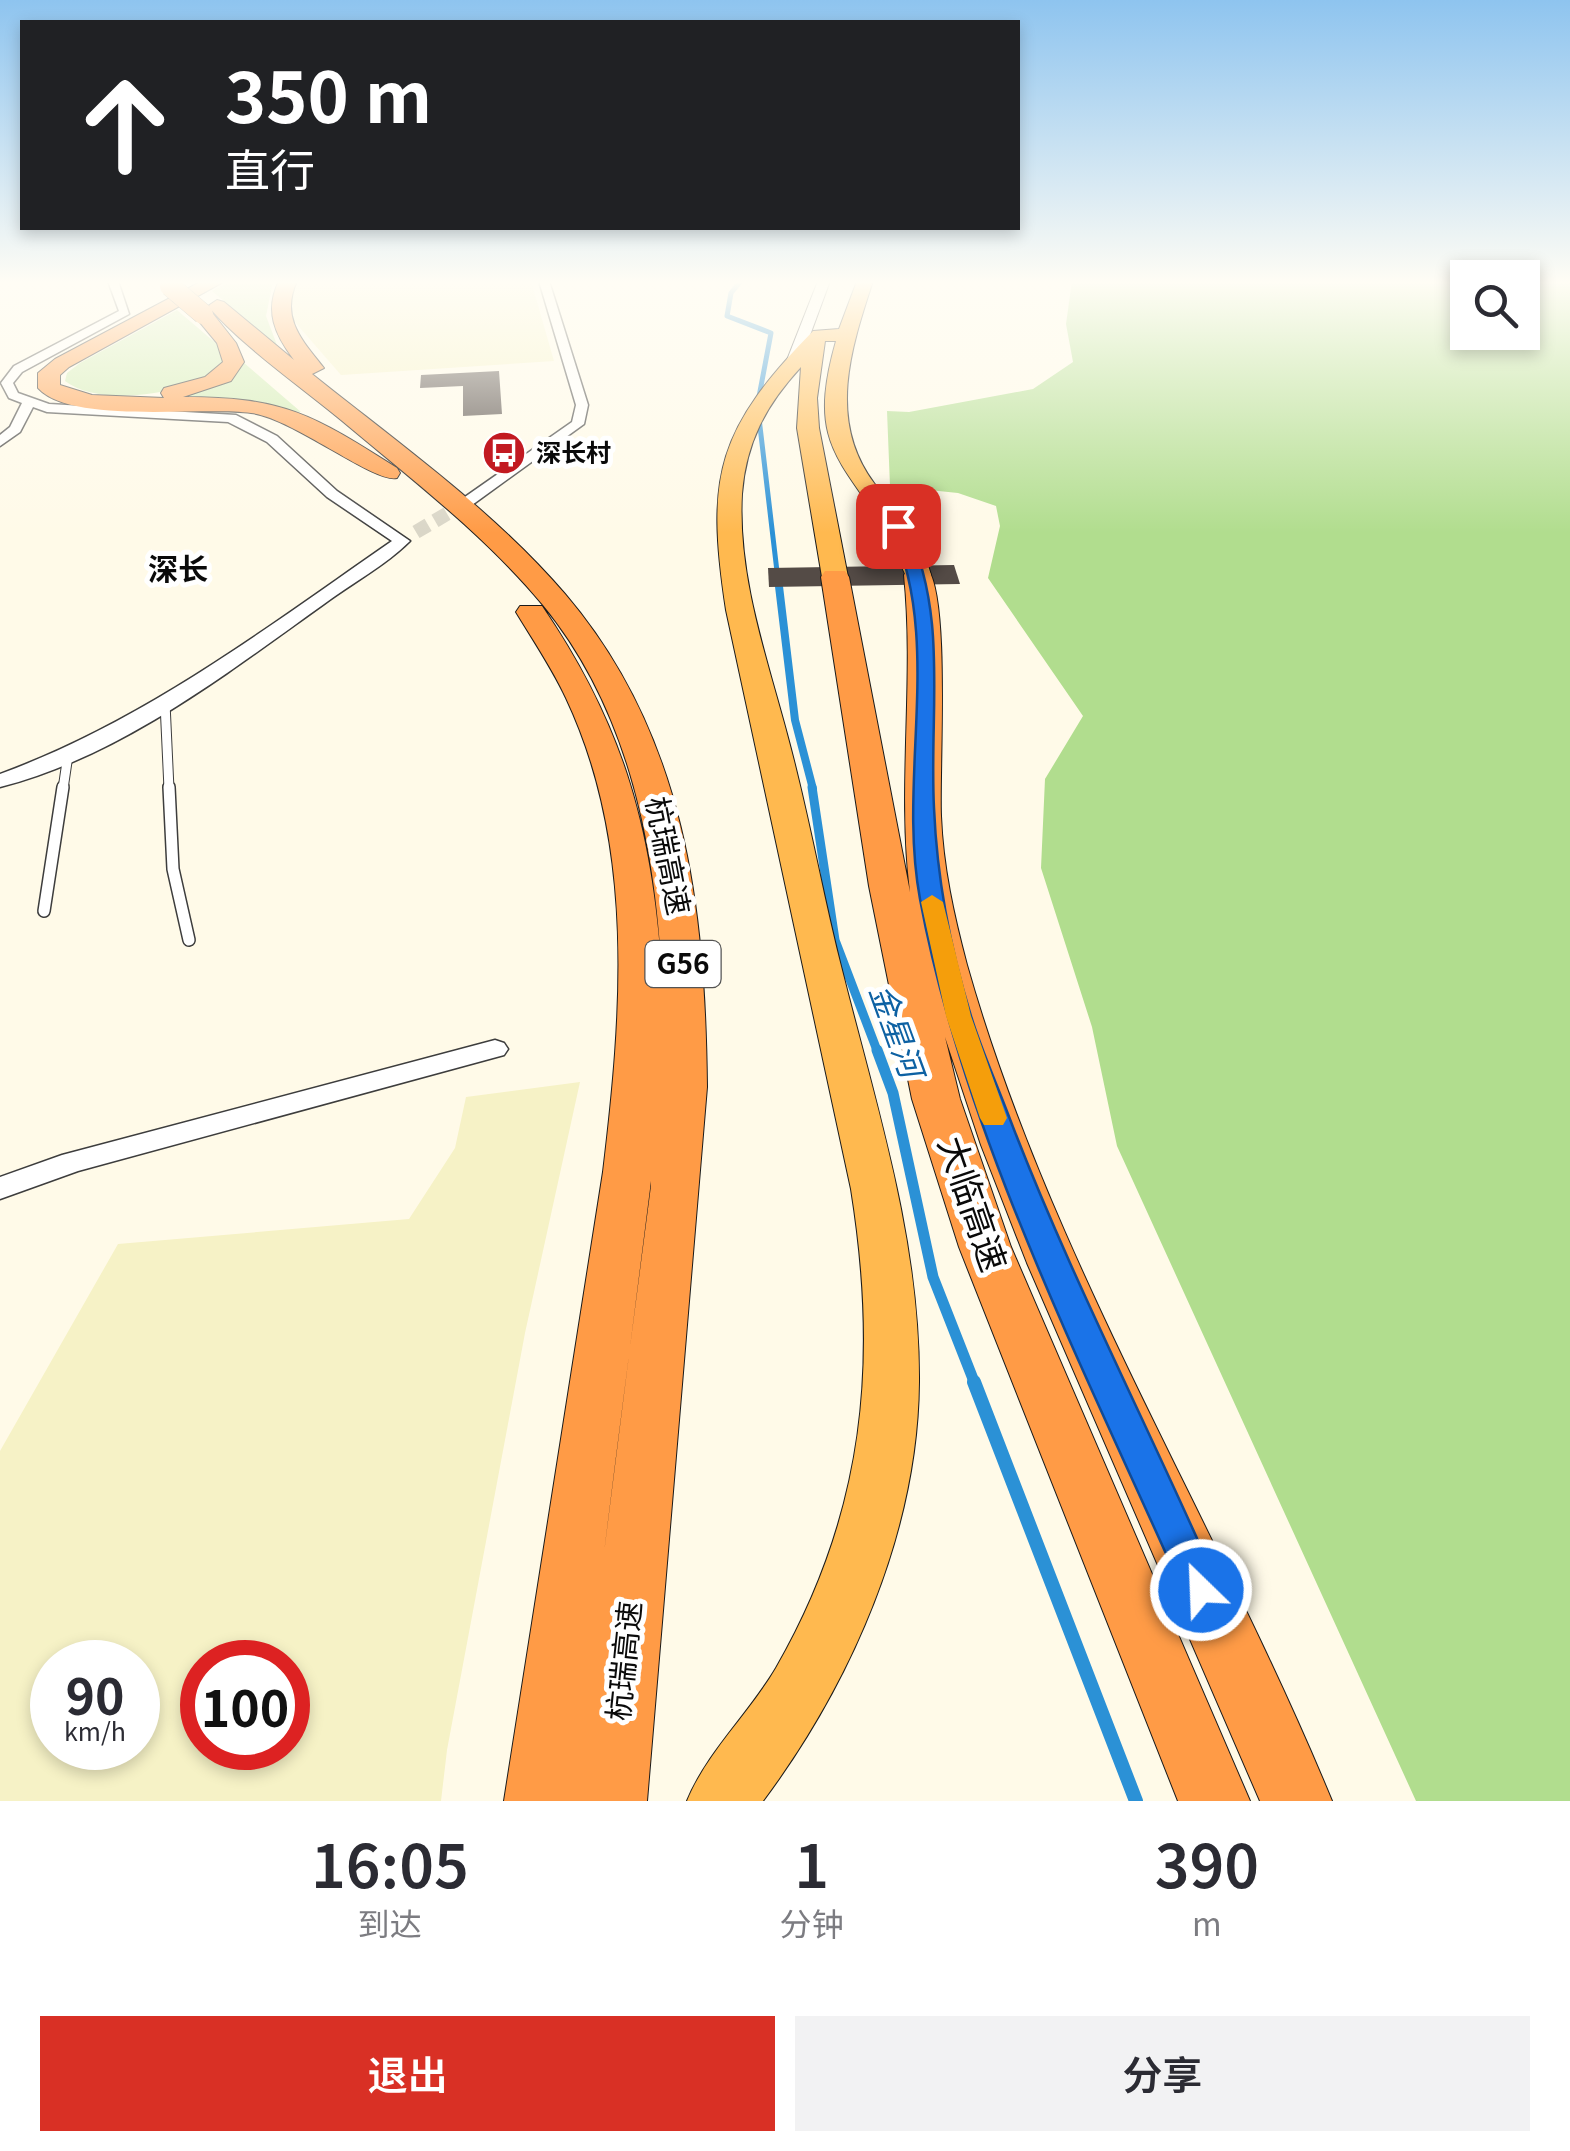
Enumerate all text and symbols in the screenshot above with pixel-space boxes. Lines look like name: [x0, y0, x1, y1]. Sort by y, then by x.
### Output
text: 350 m: [225, 42, 432, 143]
icon: ahead: [60, 60, 190, 190]
text: 直行: [225, 135, 315, 200]
map controls: [1450, 260, 1540, 350]
button: search: [1450, 260, 1540, 350]
bus stop icon: 深长村: [481, 430, 527, 476]
place label: 深长村: [536, 433, 611, 469]
pin: [856, 484, 941, 569]
icon: arrive: [871, 499, 926, 554]
district label: 深长: [148, 545, 208, 589]
street label: 杭瑞高速: [637, 792, 703, 919]
road number: G56: [646, 941, 720, 987]
water label: 金星河: [861, 977, 939, 1089]
street label: 大临高速: [928, 1128, 1022, 1277]
position arrow: [1149, 1538, 1253, 1642]
street label: 杭瑞高速: [594, 1599, 650, 1723]
speed limit sign: 100: [180, 1640, 310, 1770]
text: 90: [66, 1657, 125, 1729]
text: km/h: [64, 1712, 126, 1748]
text: 16:05: [311, 1818, 469, 1905]
text: 1: [794, 1818, 829, 1905]
text: 390: [1155, 1818, 1259, 1905]
text: 到达: [358, 1899, 422, 1945]
text: 分钟: [780, 1899, 844, 1945]
text: m: [1192, 1899, 1222, 1945]
button: 退出: [40, 2016, 775, 2131]
button: 分享: [795, 2016, 1530, 2131]

